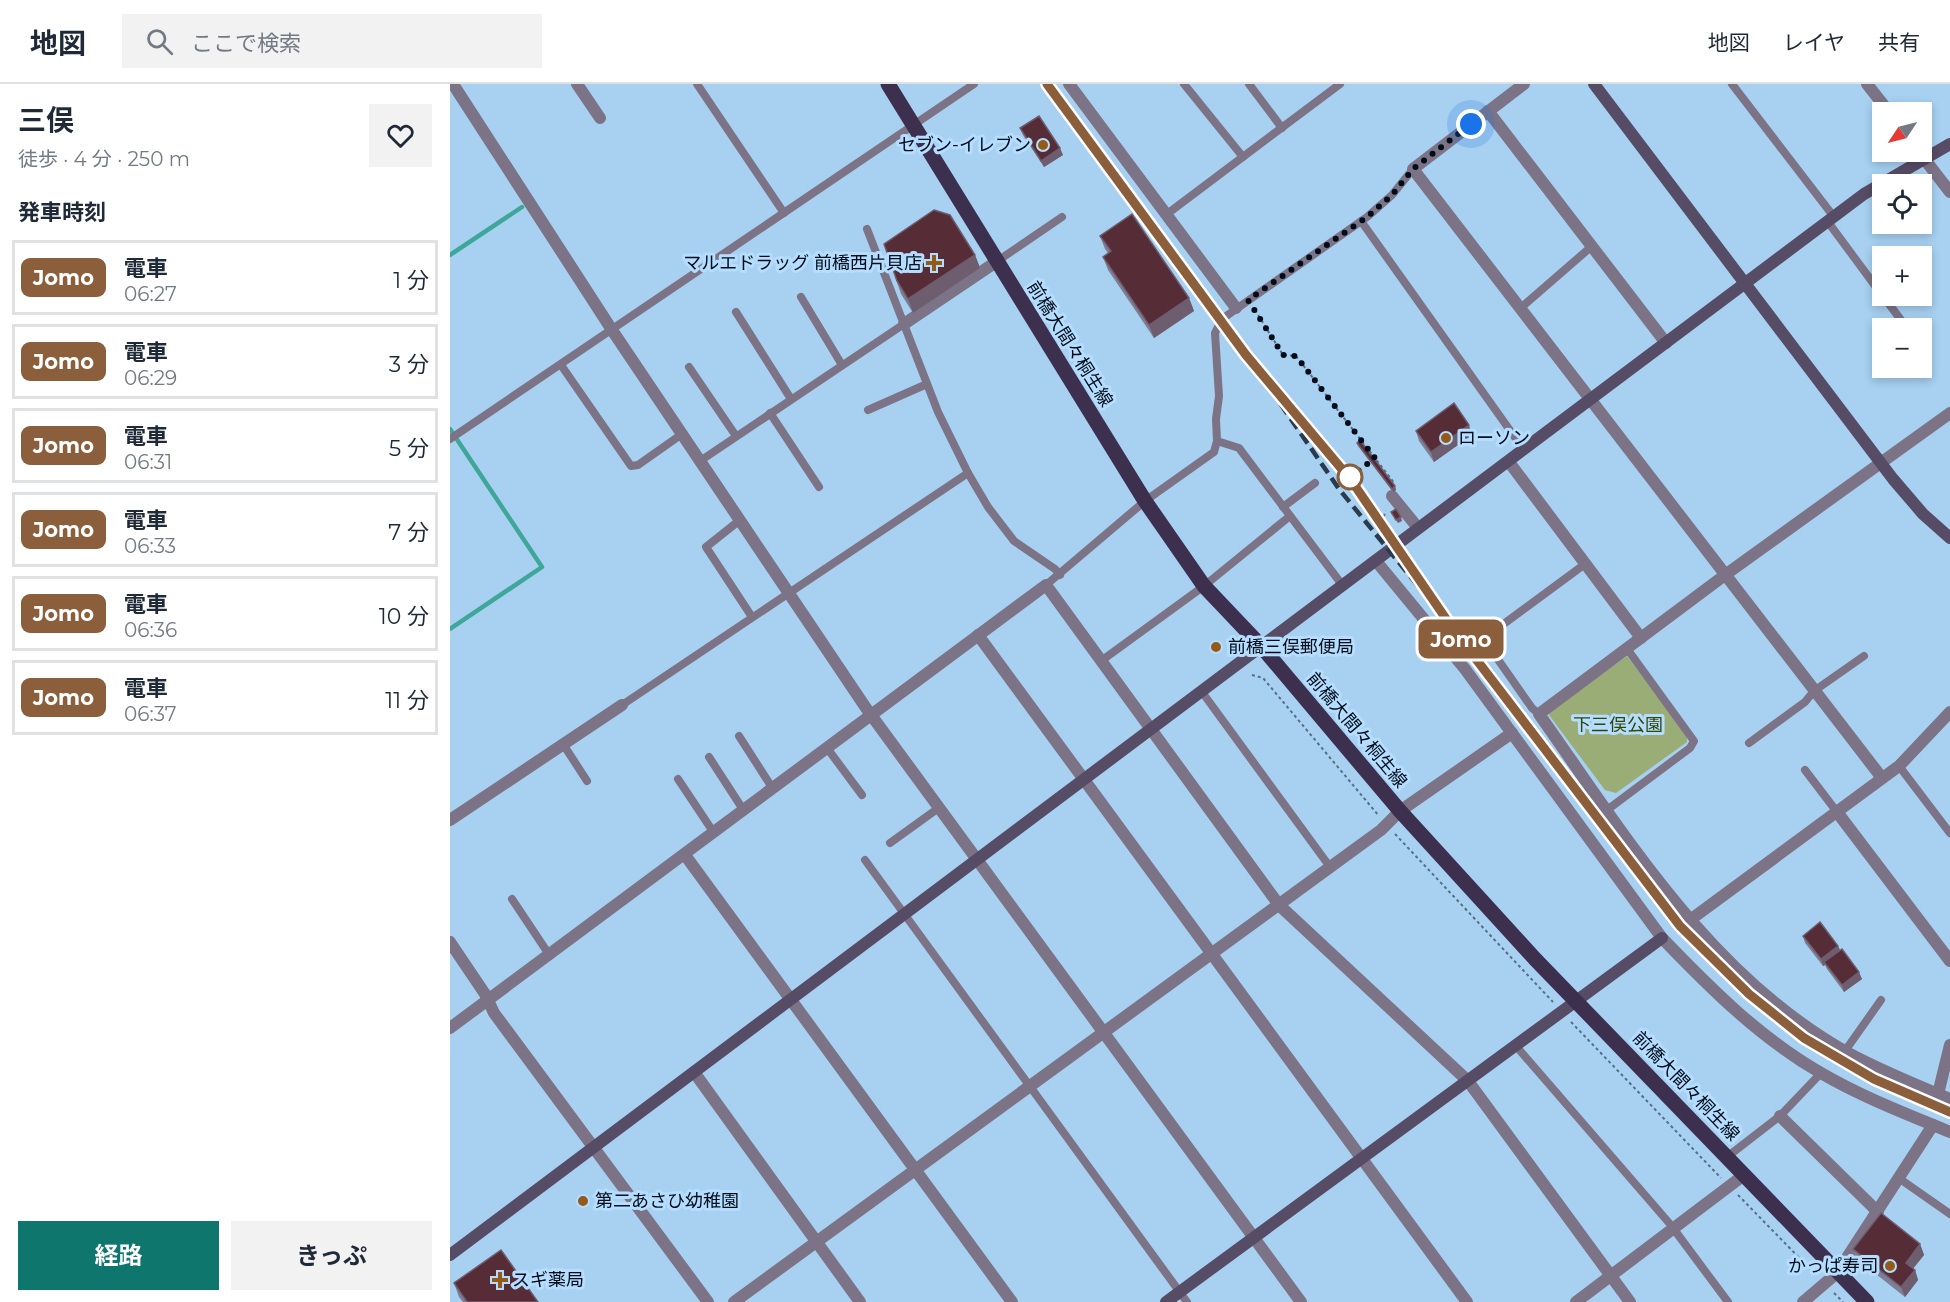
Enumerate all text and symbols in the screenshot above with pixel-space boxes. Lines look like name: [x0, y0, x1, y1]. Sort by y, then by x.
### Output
search box: [122, 14, 542, 68]
icon: search: [143, 25, 176, 58]
text: 地図: [30, 26, 86, 60]
text: ここで検索: [191, 30, 301, 57]
text: 地図: [1708, 30, 1750, 55]
text: レイヤ: [1783, 30, 1845, 55]
text: 共有: [1878, 30, 1920, 55]
north arrow: [1872, 102, 1932, 162]
map controls: [1872, 102, 1932, 378]
text: 三俣: [18, 103, 74, 137]
button: heart: [369, 104, 432, 167]
your location: [1456, 109, 1486, 139]
place label: セブン-イレブン: [898, 134, 1031, 156]
marker: セブン-イレブン: [1036, 138, 1050, 152]
text: 徒歩 · 4 分 · 250 m: [18, 147, 190, 171]
button: locate: [1872, 174, 1932, 234]
text: 発車時刻: [18, 199, 106, 226]
button: +: [1872, 246, 1932, 306]
place label: マルエドラッグ 前橋西片貝店: [683, 252, 922, 274]
text: 電車: [124, 255, 168, 282]
marker: マルエドラッグ 前橋西片貝店: [927, 256, 941, 270]
text: Jomo: [33, 265, 94, 290]
text: 1 分: [393, 267, 429, 294]
street label: 前橋大間々桐生線: [1023, 277, 1117, 411]
text: 06:27: [124, 282, 177, 306]
button: −: [1872, 318, 1932, 378]
text: 電車: [124, 339, 168, 366]
text: Jomo: [33, 349, 94, 374]
text: 3 分: [389, 351, 429, 378]
text: 06:29: [124, 366, 177, 390]
text: 電車: [124, 423, 168, 450]
place label: ローソン: [1458, 427, 1530, 449]
marker: ローソン: [1439, 431, 1453, 445]
text: Jomo: [33, 433, 94, 458]
text: 5 分: [389, 435, 429, 462]
text: 06:31: [124, 450, 172, 474]
unlabelled marker: [1337, 464, 1363, 490]
text: 電車: [124, 507, 168, 534]
text: Jomo: [33, 517, 94, 542]
text: 7 分: [388, 519, 429, 546]
text: 06:33: [124, 534, 176, 558]
text: 電車: [124, 591, 168, 618]
text: Jomo: [33, 601, 94, 626]
text: 10 分: [379, 603, 429, 630]
text: 06:36: [124, 618, 177, 642]
line badge: Jomo: [1419, 620, 1503, 658]
text: Jomo: [1431, 627, 1491, 652]
place label: 前橋三俣郵便局: [1228, 636, 1354, 658]
marker: 前橋三俣郵便局: [1209, 640, 1223, 654]
street label: 前橋大間々桐生線: [1302, 668, 1412, 792]
text: 電車: [124, 675, 168, 702]
text: Jomo: [33, 685, 94, 710]
text: 11 分: [385, 687, 429, 714]
text: 06:37: [124, 702, 176, 726]
park label: 下三俣公園: [1573, 714, 1663, 736]
street label: 前橋大間々桐生線: [1628, 1027, 1744, 1145]
place label: 第二あさひ幼稚園: [595, 1190, 739, 1212]
marker: 第二あさひ幼稚園: [576, 1194, 590, 1208]
button: 経路: [18, 1221, 219, 1290]
button: きっぷ: [231, 1221, 432, 1290]
place label: かっぱ寿司: [1788, 1255, 1878, 1277]
marker: かっぱ寿司: [1883, 1259, 1897, 1273]
place label: スギ薬局: [512, 1269, 584, 1291]
marker: スギ薬局: [493, 1273, 507, 1287]

